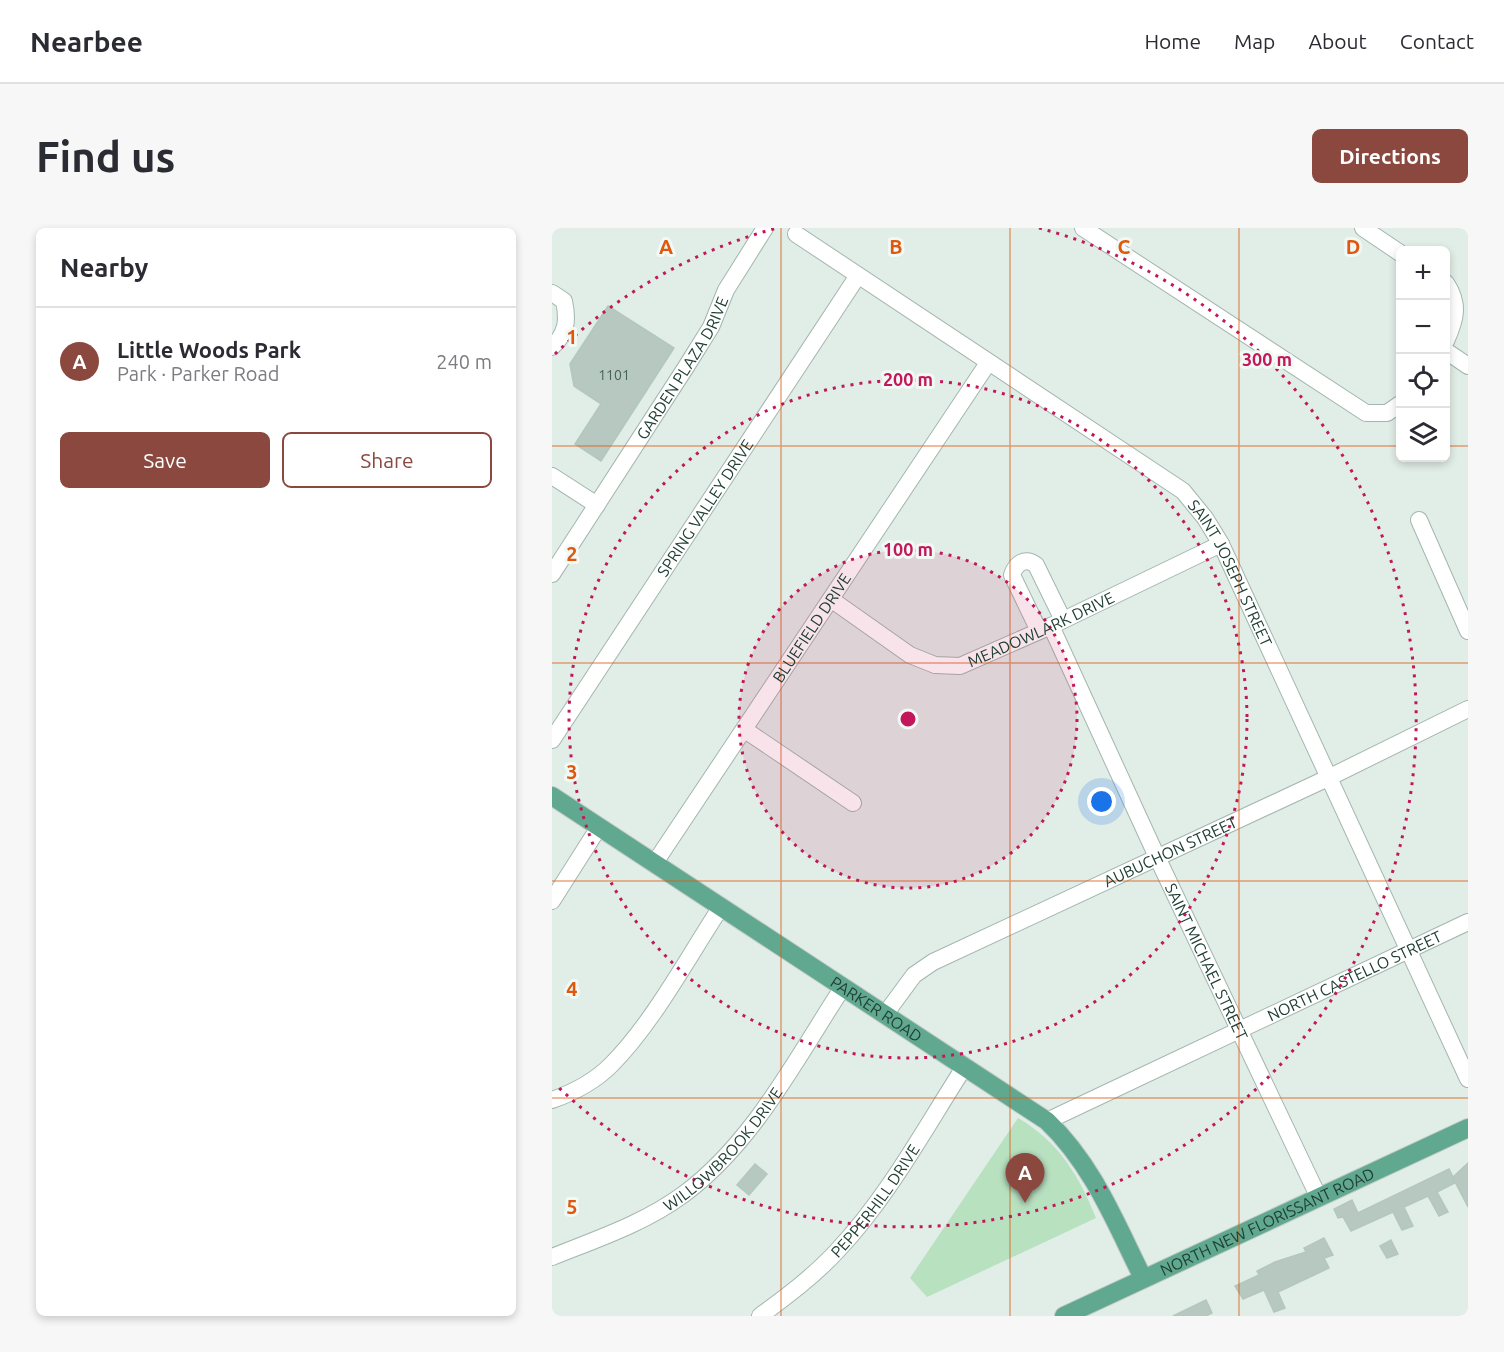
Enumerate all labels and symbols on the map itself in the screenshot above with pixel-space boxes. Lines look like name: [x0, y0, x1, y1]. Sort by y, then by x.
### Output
text: A: [659, 235, 673, 258]
text: B: [889, 235, 903, 258]
text: C: [1118, 235, 1131, 258]
text: D: [1346, 235, 1360, 258]
street label: GARDEN PLAZA DRIVE: [633, 294, 731, 443]
text: 1: [566, 325, 578, 348]
text: 300 m: [1242, 349, 1292, 369]
house number: 1101: [598, 367, 630, 383]
text: 200 m: [883, 369, 933, 389]
street label: SPRING VALLEY DRIVE: [653, 436, 757, 580]
street label: SAINT JOSEPH STREET: [1185, 496, 1276, 649]
text: 100 m: [883, 539, 933, 559]
text: 2: [566, 542, 578, 565]
street label: BLUEFIELD DRIVE: [769, 570, 854, 686]
street label: MEADOWLARK DRIVE: [965, 588, 1117, 671]
centre of rings: [898, 709, 918, 729]
text: 3: [566, 760, 578, 783]
your location: [1087, 787, 1116, 816]
street label: AUBUCHON STREET: [1101, 813, 1240, 890]
street label: SAINT MICHAEL STREET: [1162, 880, 1252, 1043]
street label: NORTH CASTELLO STREET: [1264, 927, 1445, 1025]
street label: PARKER ROAD: [827, 972, 925, 1045]
text: 4: [566, 977, 578, 1000]
street label: WILLOWBROOK DRIVE: [660, 1084, 786, 1215]
street label: PEPPERHILL DRIVE: [827, 1141, 923, 1261]
pin: A: [1006, 1154, 1044, 1203]
street label: NORTH NEW FLORISSANT ROAD: [1157, 1164, 1377, 1279]
text: 5: [566, 1195, 578, 1218]

